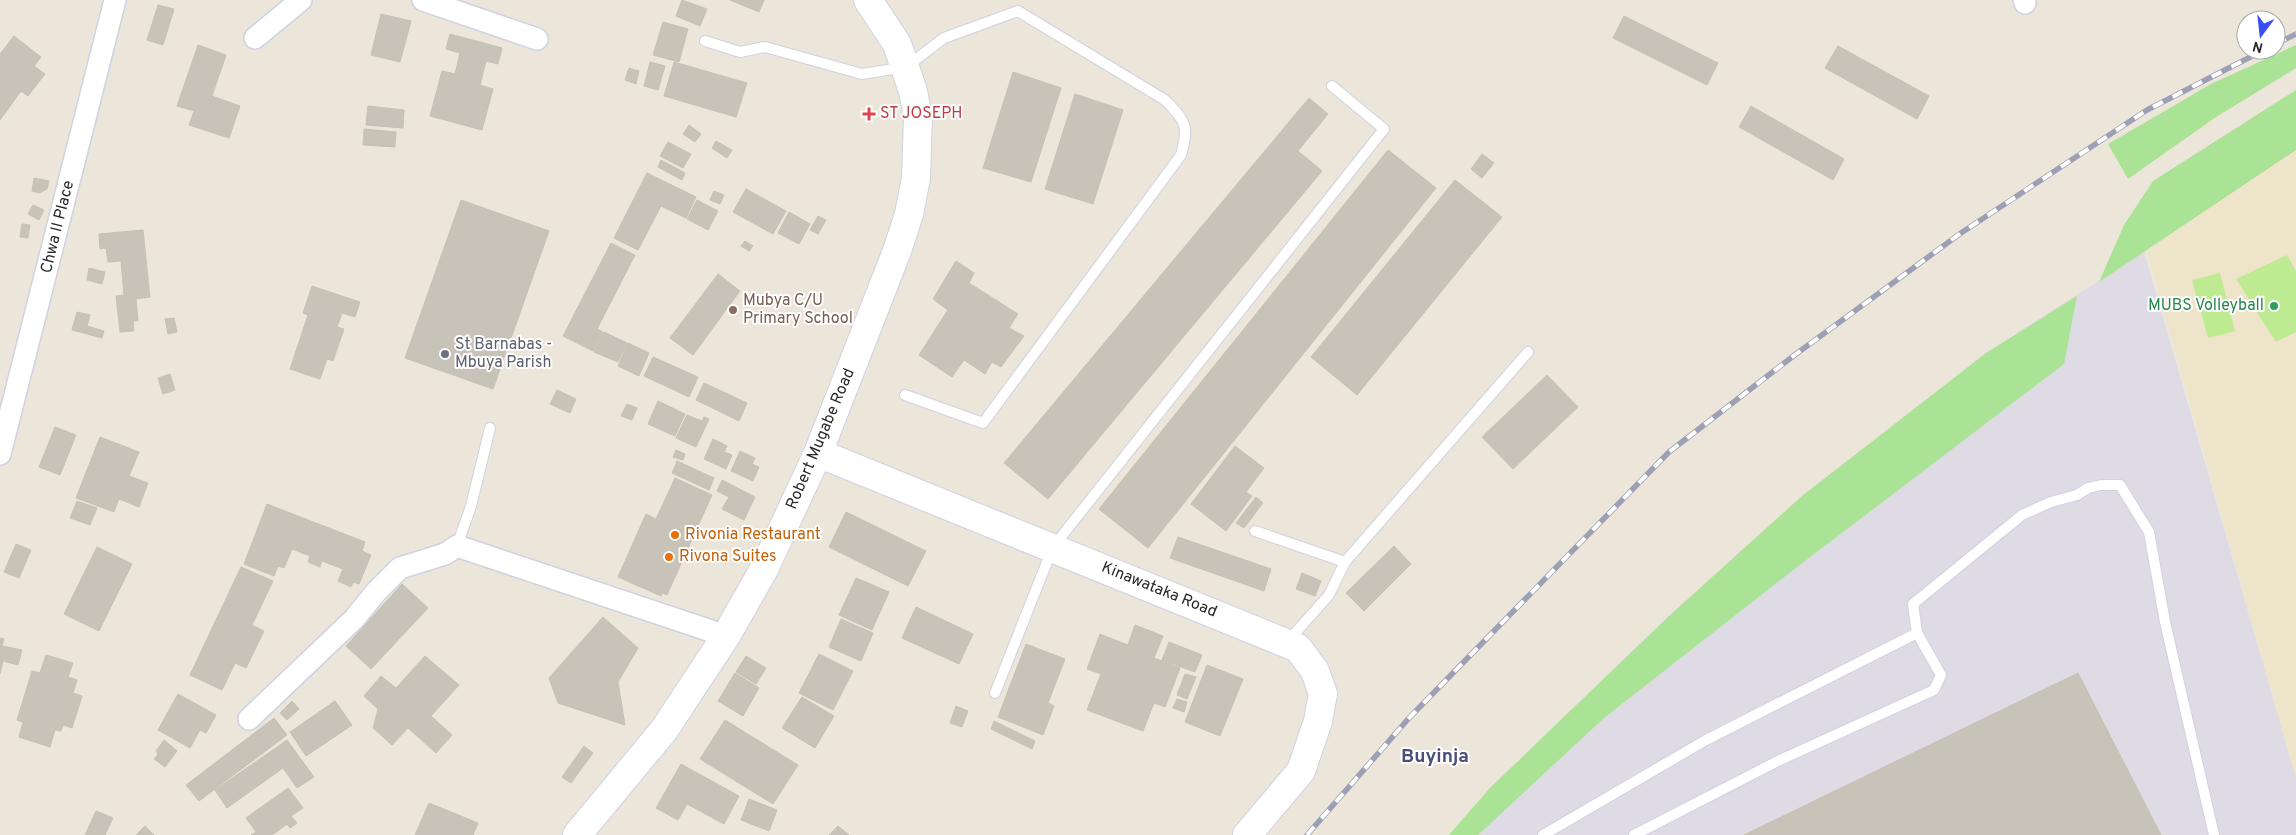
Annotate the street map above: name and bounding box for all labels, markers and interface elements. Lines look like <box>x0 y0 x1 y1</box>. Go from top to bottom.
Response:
north arrow <box>2236 10 2286 60</box>
text: N <box>2251 37 2265 56</box>
place label: ST JOSEPH <box>880 104 962 124</box>
marker: ST JOSEPH <box>862 107 876 121</box>
street label: Chwa II Place <box>37 178 79 276</box>
place label: Mubya C/U Primary School <box>743 291 853 329</box>
place label: MUBS Volleyball <box>2148 296 2264 316</box>
marker: MUBS Volleyball <box>2268 300 2280 312</box>
marker: Mubya C/U Primary School <box>727 304 739 316</box>
place label: St Barnabas - Mbuya Parish <box>455 335 552 373</box>
marker: St Barnabas - Mbuya Parish <box>439 348 451 360</box>
street label: Robert Mugabe Road <box>782 365 860 513</box>
place label: Rivonia Restaurant <box>685 525 821 545</box>
marker: Rivonia Restaurant <box>669 529 681 541</box>
place label: Rivona Suites <box>679 547 776 567</box>
marker: Rivona Suites <box>663 551 675 563</box>
street label: Kinawataka Road <box>1098 558 1220 622</box>
district label: Buyinja <box>1401 745 1469 769</box>

